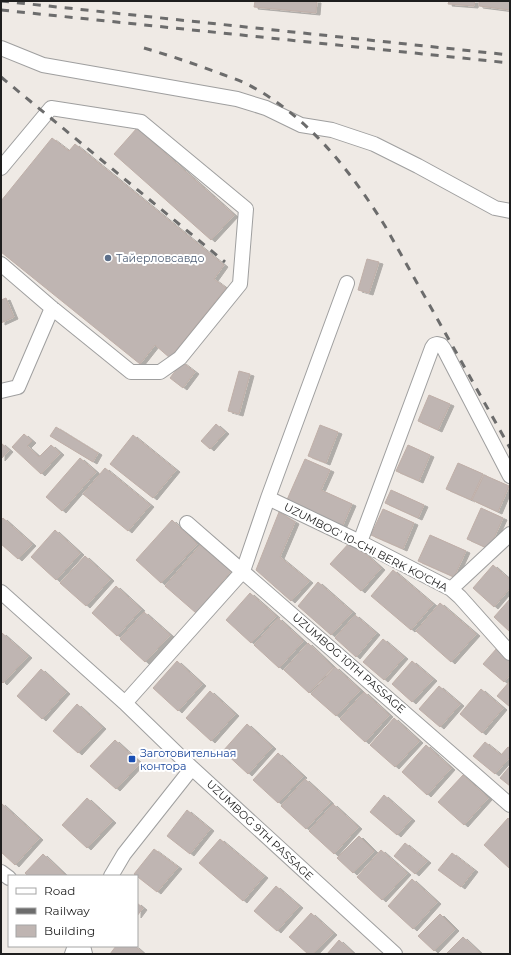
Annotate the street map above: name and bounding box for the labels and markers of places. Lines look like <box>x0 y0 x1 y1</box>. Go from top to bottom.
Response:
place label: Тайерловсавдо <box>116 251 205 265</box>
marker: Тайерловсавдо <box>103 253 113 263</box>
place label: Заготовительная контора <box>140 746 236 773</box>
marker: Заготовительная контора <box>127 754 137 764</box>

